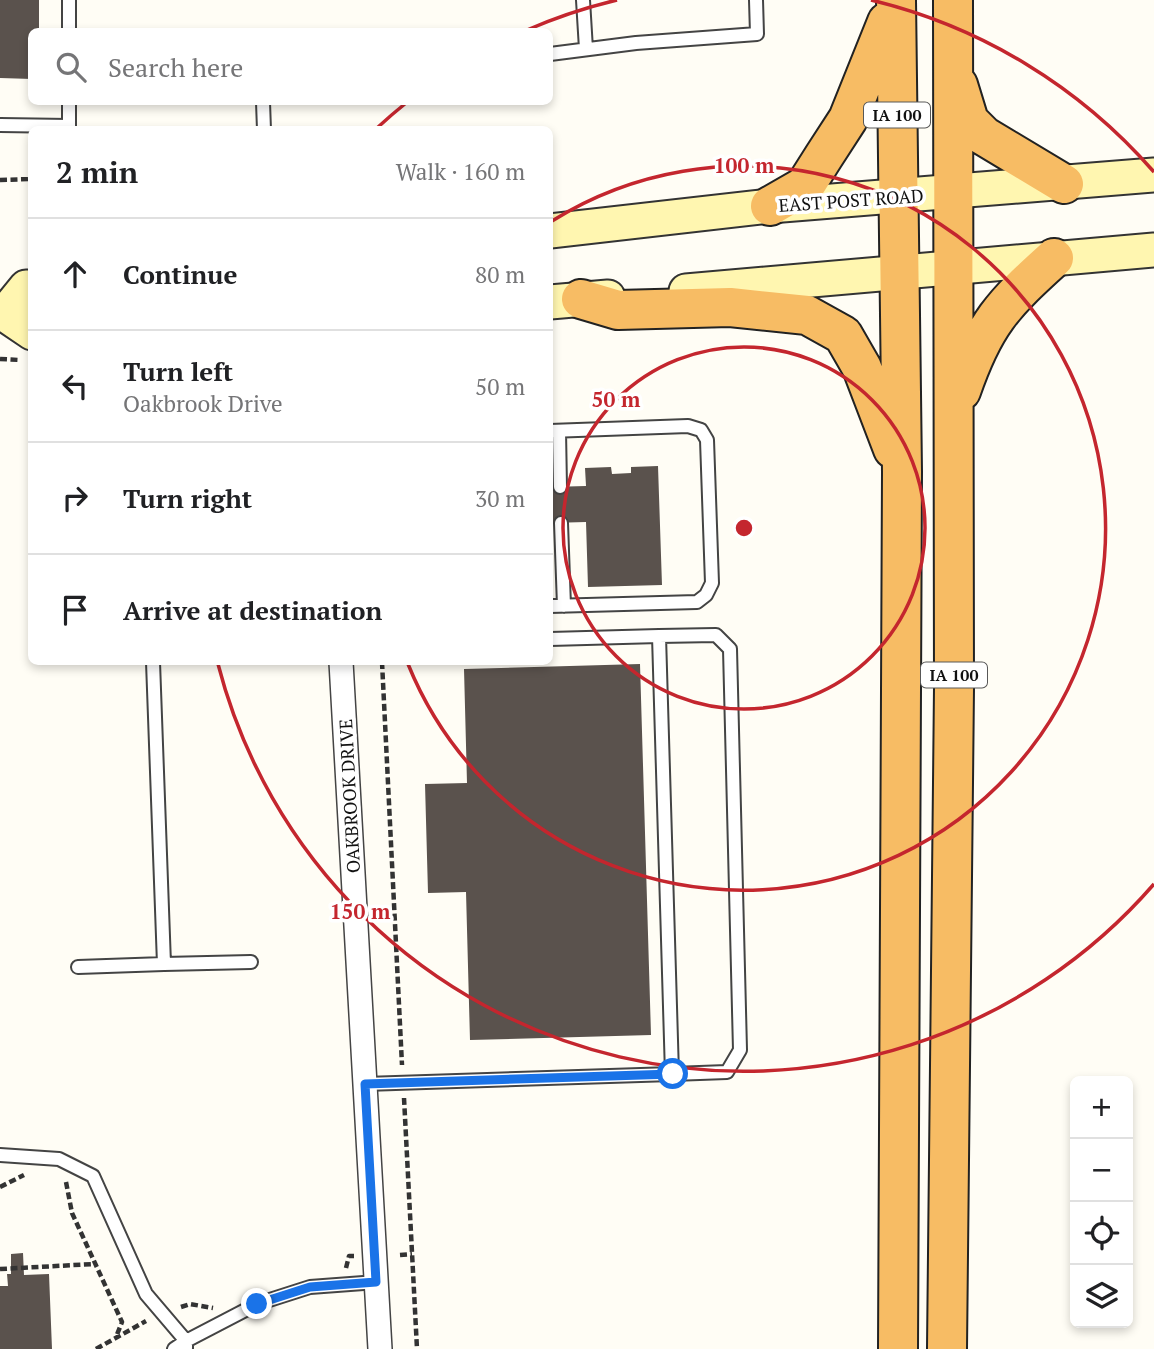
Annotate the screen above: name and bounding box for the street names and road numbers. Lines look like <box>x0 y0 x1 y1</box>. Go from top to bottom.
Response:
road number: IA 100 <box>864 102 930 127</box>
street label: EAST POST ROAD <box>778 183 924 217</box>
road number: IA 100 <box>921 662 987 688</box>
street label: OAKBROOK DRIVE <box>333 718 365 874</box>

